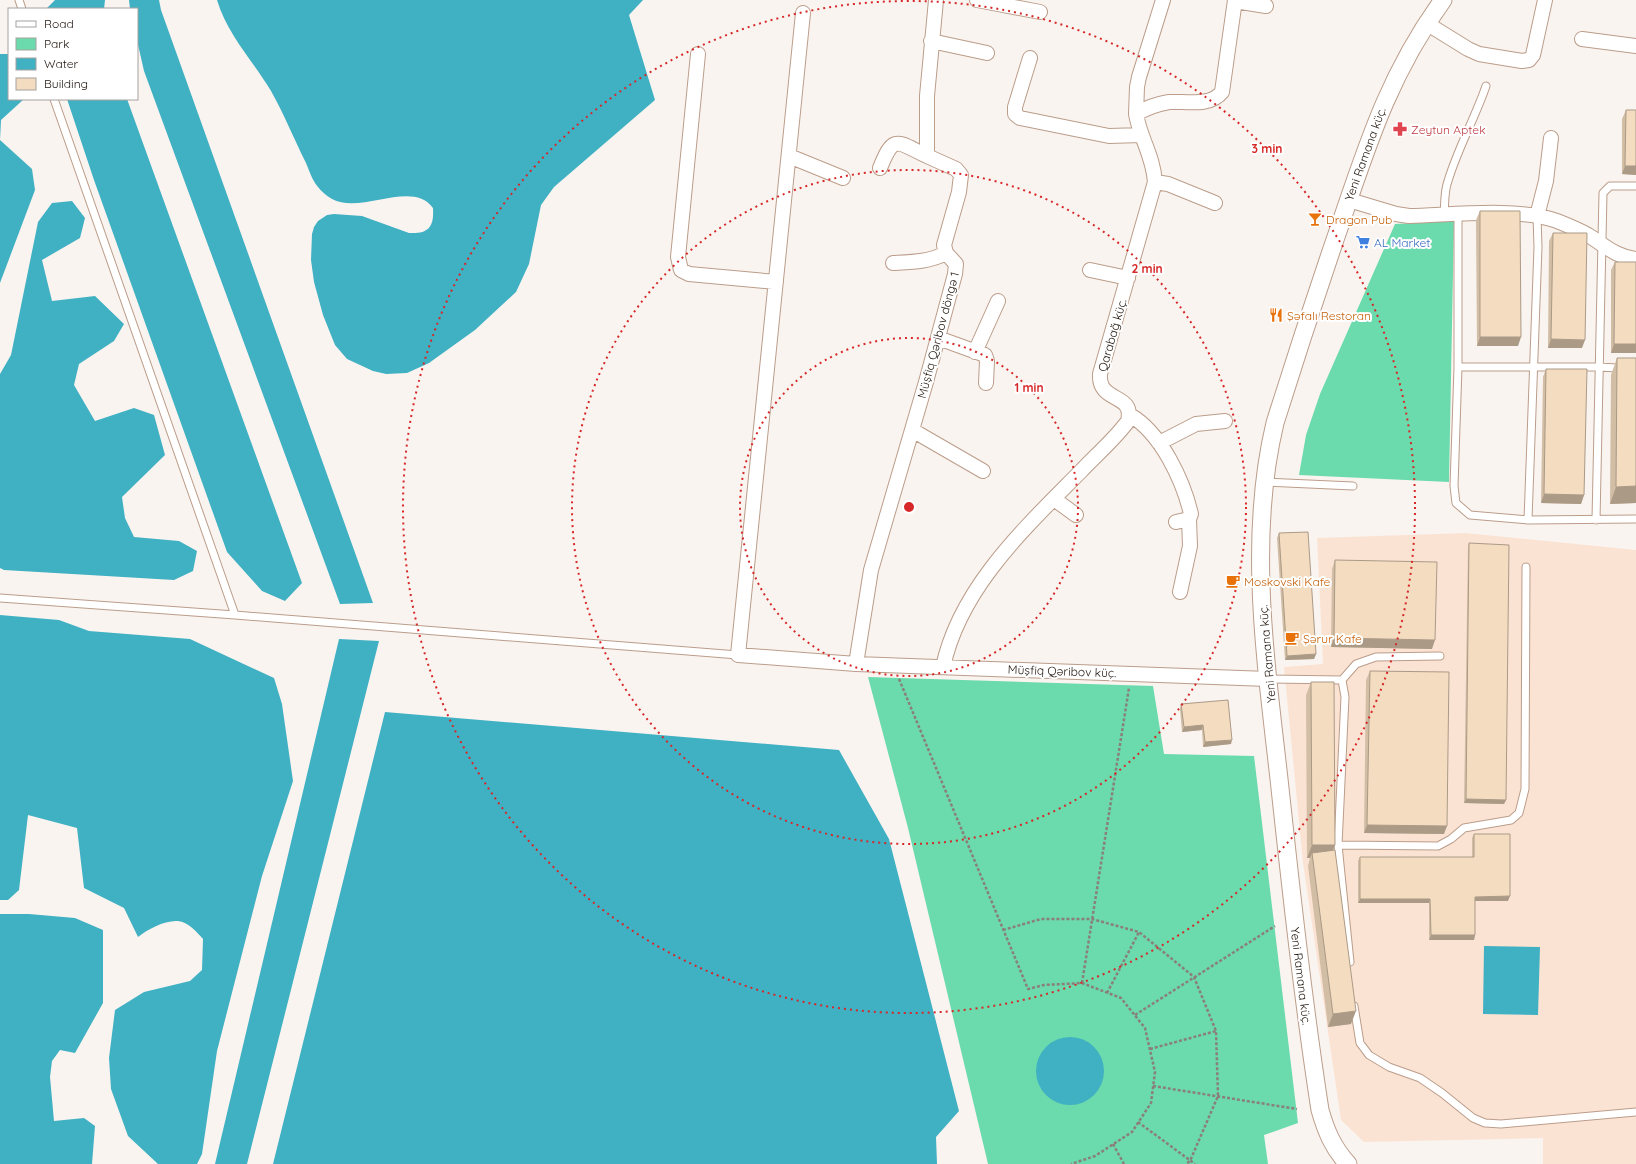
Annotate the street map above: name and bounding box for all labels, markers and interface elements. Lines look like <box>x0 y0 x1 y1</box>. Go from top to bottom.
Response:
legend <box>8 8 138 100</box>
text: Road <box>44 16 74 31</box>
text: Park <box>44 36 69 51</box>
text: Water <box>44 56 79 71</box>
text: Building <box>44 76 88 91</box>
street label: Yeni Ramana küç. <box>1341 105 1389 203</box>
pharmacy icon: Zeytun Aptek <box>1392 121 1408 137</box>
place label: Zeytun Aptek <box>1411 122 1486 137</box>
text: 3 min <box>1252 141 1282 156</box>
bar icon: Dragon Pub <box>1307 211 1323 227</box>
place label: Dragon Pub <box>1326 212 1392 227</box>
supermarket icon: AL Market <box>1355 234 1371 250</box>
place label: AL Market <box>1374 235 1430 250</box>
text: 2 min <box>1131 261 1163 276</box>
street label: Müşfiq Qəribov döngə 1 <box>914 270 962 400</box>
street label: Qarabağ küç. <box>1094 297 1130 373</box>
restaurant icon: Şəfalı Restoran <box>1268 307 1284 323</box>
place label: Şəfalı Restoran <box>1287 308 1371 323</box>
text: 1 min <box>1014 380 1044 395</box>
centre of rings <box>902 500 916 514</box>
cafe icon: Moskovski Kafe <box>1225 573 1241 589</box>
place label: Moskovski Kafe <box>1244 574 1331 589</box>
street label: Yeni Ramana küç. <box>1255 604 1279 704</box>
cafe icon: Şərur Kafe <box>1284 630 1300 646</box>
place label: Şərur Kafe <box>1303 631 1362 646</box>
street label: Müşfiq Qəribov küç. <box>1007 662 1117 680</box>
street label: Yeni Ramana küç. <box>1288 926 1314 1026</box>

